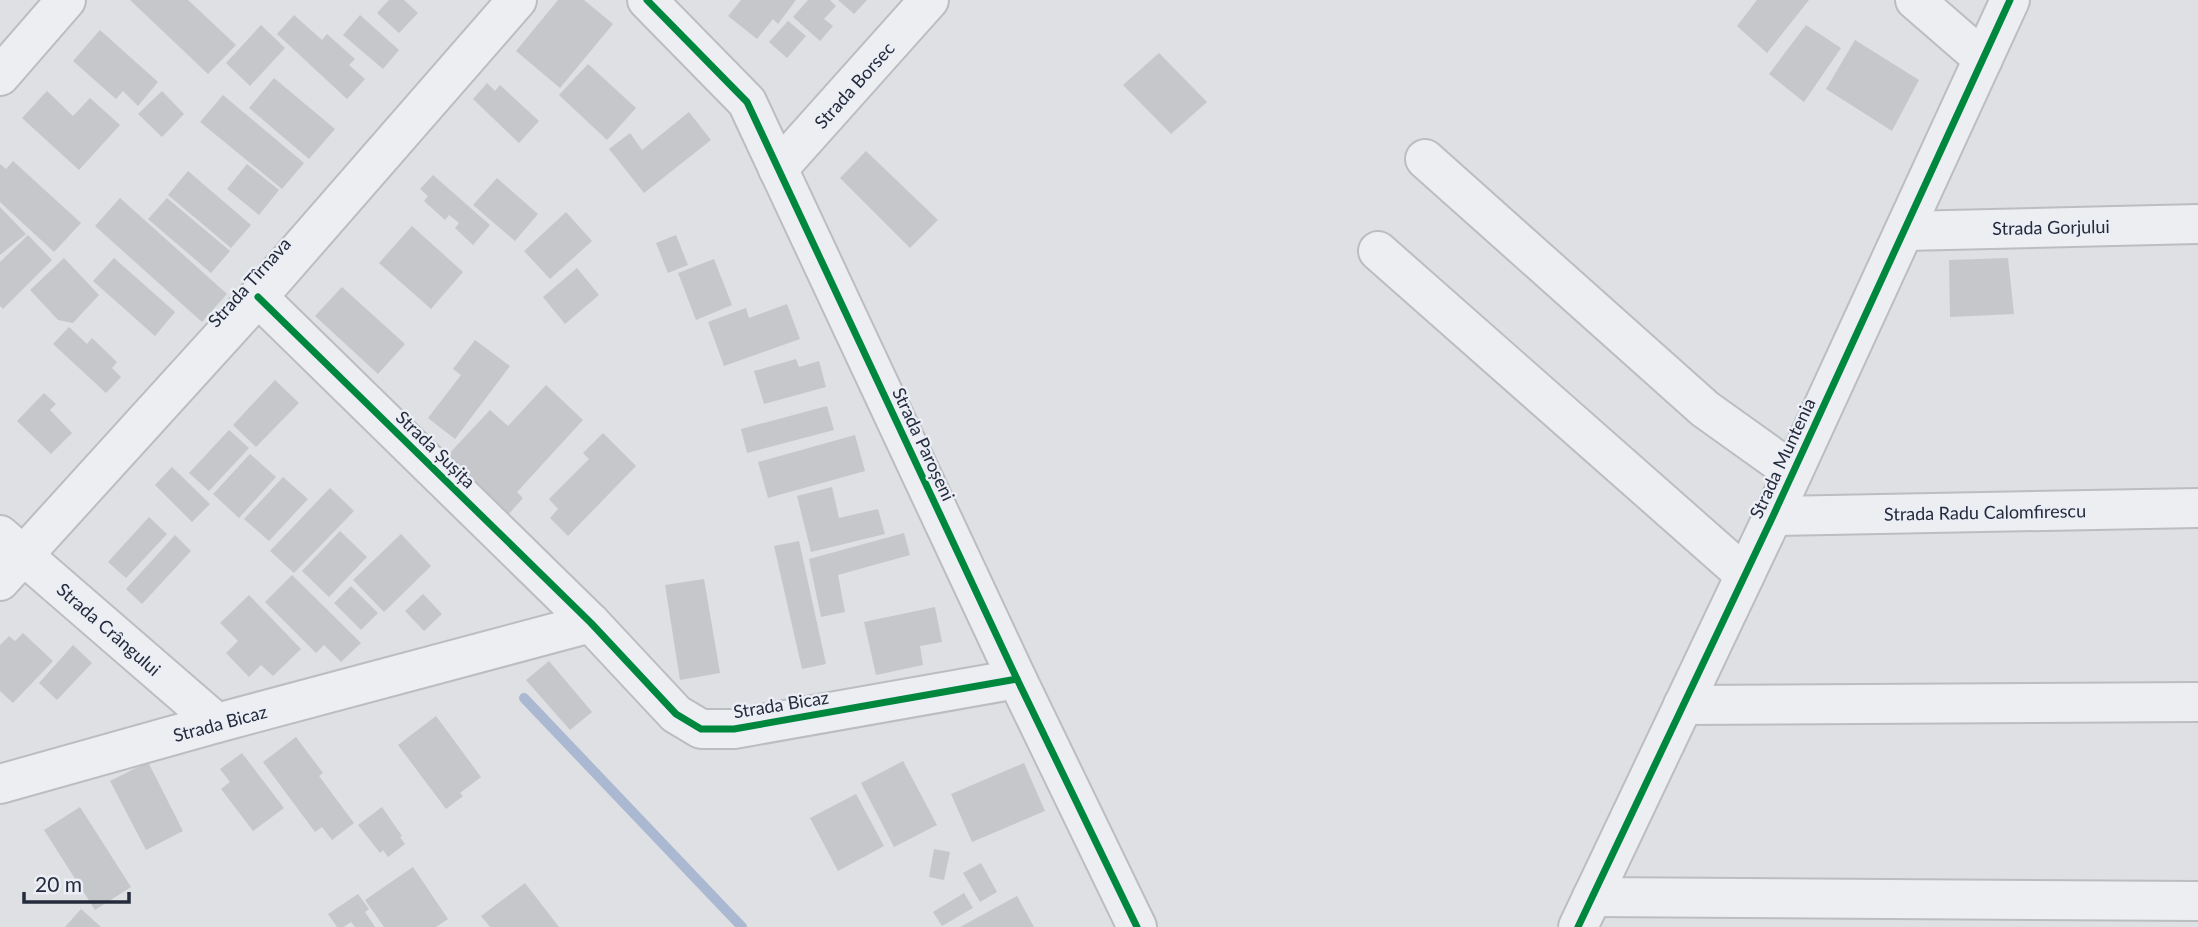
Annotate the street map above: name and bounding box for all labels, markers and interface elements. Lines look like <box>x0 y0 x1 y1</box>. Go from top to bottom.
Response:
street label: Strada Borsec <box>809 37 899 133</box>
street label: Strada Gorjului <box>1992 215 2110 239</box>
street label: Strada Tîrnava <box>203 233 295 331</box>
street label: Strada Paroșeni <box>888 384 960 504</box>
street label: Strada Muntenia <box>1744 394 1820 522</box>
street label: Strada Șușița <box>392 406 480 492</box>
street label: Strada Radu Calomfirescu <box>1884 499 2086 525</box>
street label: Strada Crângului <box>53 578 165 680</box>
street label: Strada Bicaz <box>732 686 830 722</box>
street label: Strada Bicaz <box>171 700 269 746</box>
scale bar <box>24 860 130 904</box>
text: 20 m <box>35 871 82 896</box>

